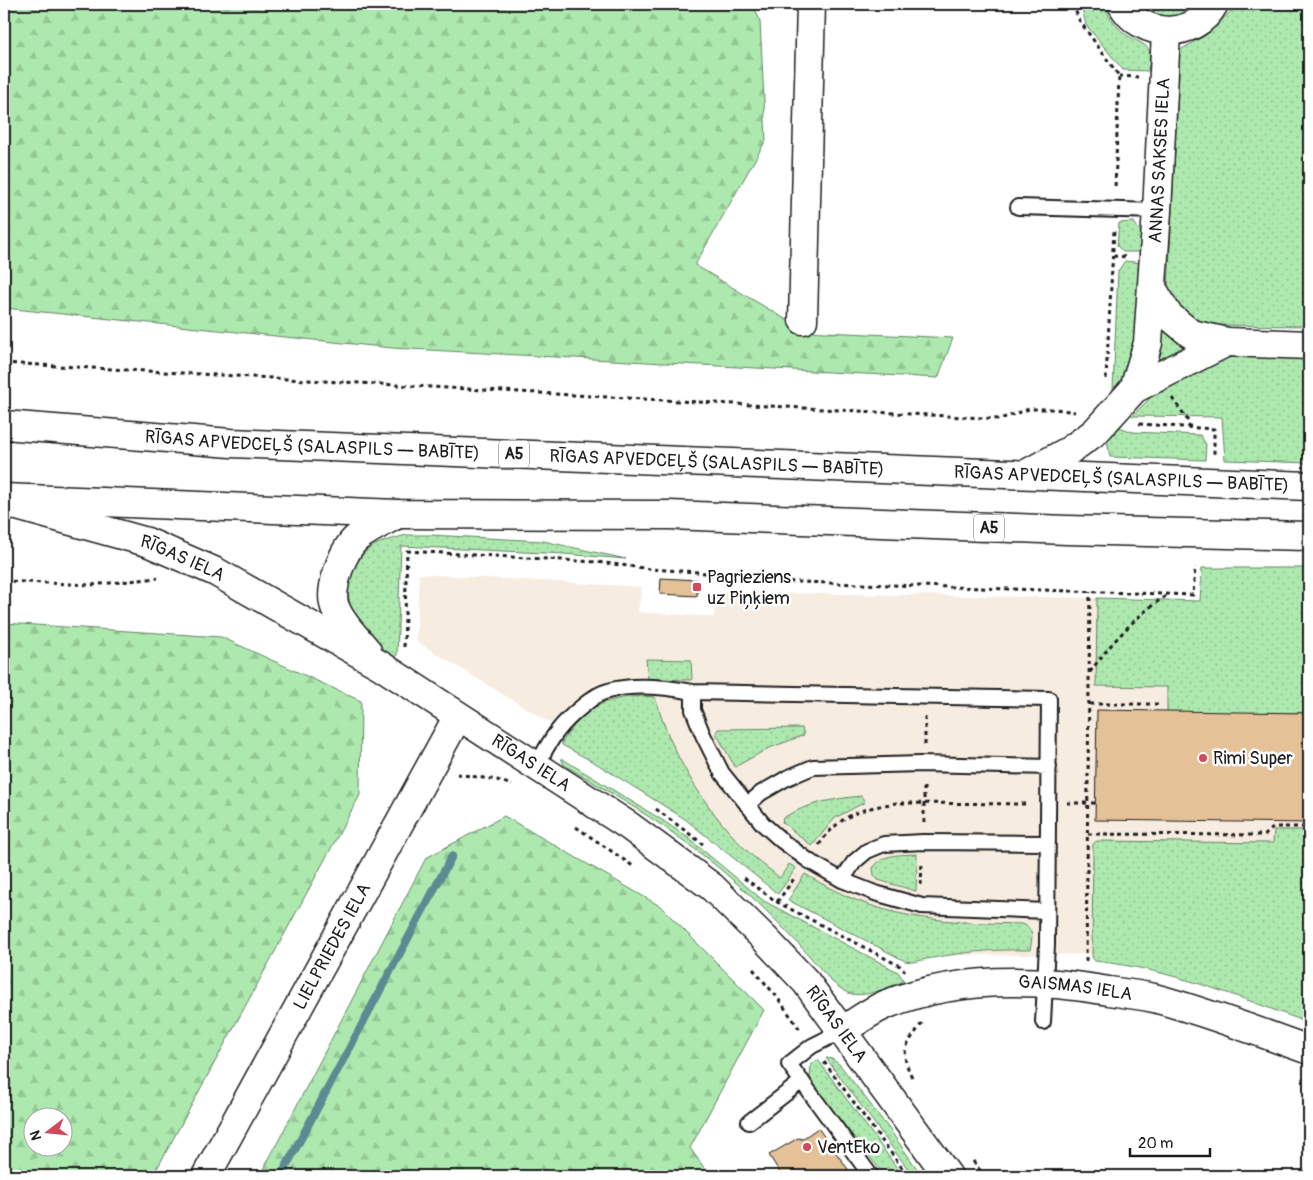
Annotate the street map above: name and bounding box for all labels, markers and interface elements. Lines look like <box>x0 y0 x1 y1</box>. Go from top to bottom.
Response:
street label: ANNAS SAKSES IELA <box>1143 77 1175 244</box>
street label: RĪGAS APVEDCEĻŠ (SALASPILS — BABĪTE) <box>144 425 480 464</box>
road number: A5 <box>499 440 529 468</box>
street label: RĪGAS APVEDCEĻŠ (SALASPILS — BABĪTE) <box>549 444 885 481</box>
street label: RĪGAS APVEDCEĻŠ (SALASPILS — BABĪTE) <box>954 460 1290 497</box>
road number: A5 <box>974 514 1004 542</box>
street label: RĪGAS IELA <box>138 529 229 586</box>
place label: Pagrieziens uz Piņķiem <box>707 566 791 610</box>
marker: Pagrieziens uz Piņķiem <box>691 581 703 593</box>
street label: RĪGAS IELA <box>487 729 575 797</box>
place label: Rimi Super <box>1213 747 1293 770</box>
marker: Rimi Super <box>1197 752 1209 764</box>
street label: LIELPRIEDES IELA <box>288 879 376 1014</box>
street label: GAISMAS IELA <box>1018 970 1134 1006</box>
street label: RĪGAS IELA <box>801 981 873 1067</box>
north arrow <box>22 1108 72 1158</box>
scale bar <box>1130 1125 1210 1157</box>
text: N <box>27 1129 45 1142</box>
text: 20 m <box>1138 1134 1173 1153</box>
place label: VentEko <box>817 1136 880 1159</box>
marker: VentEko <box>801 1141 813 1153</box>

